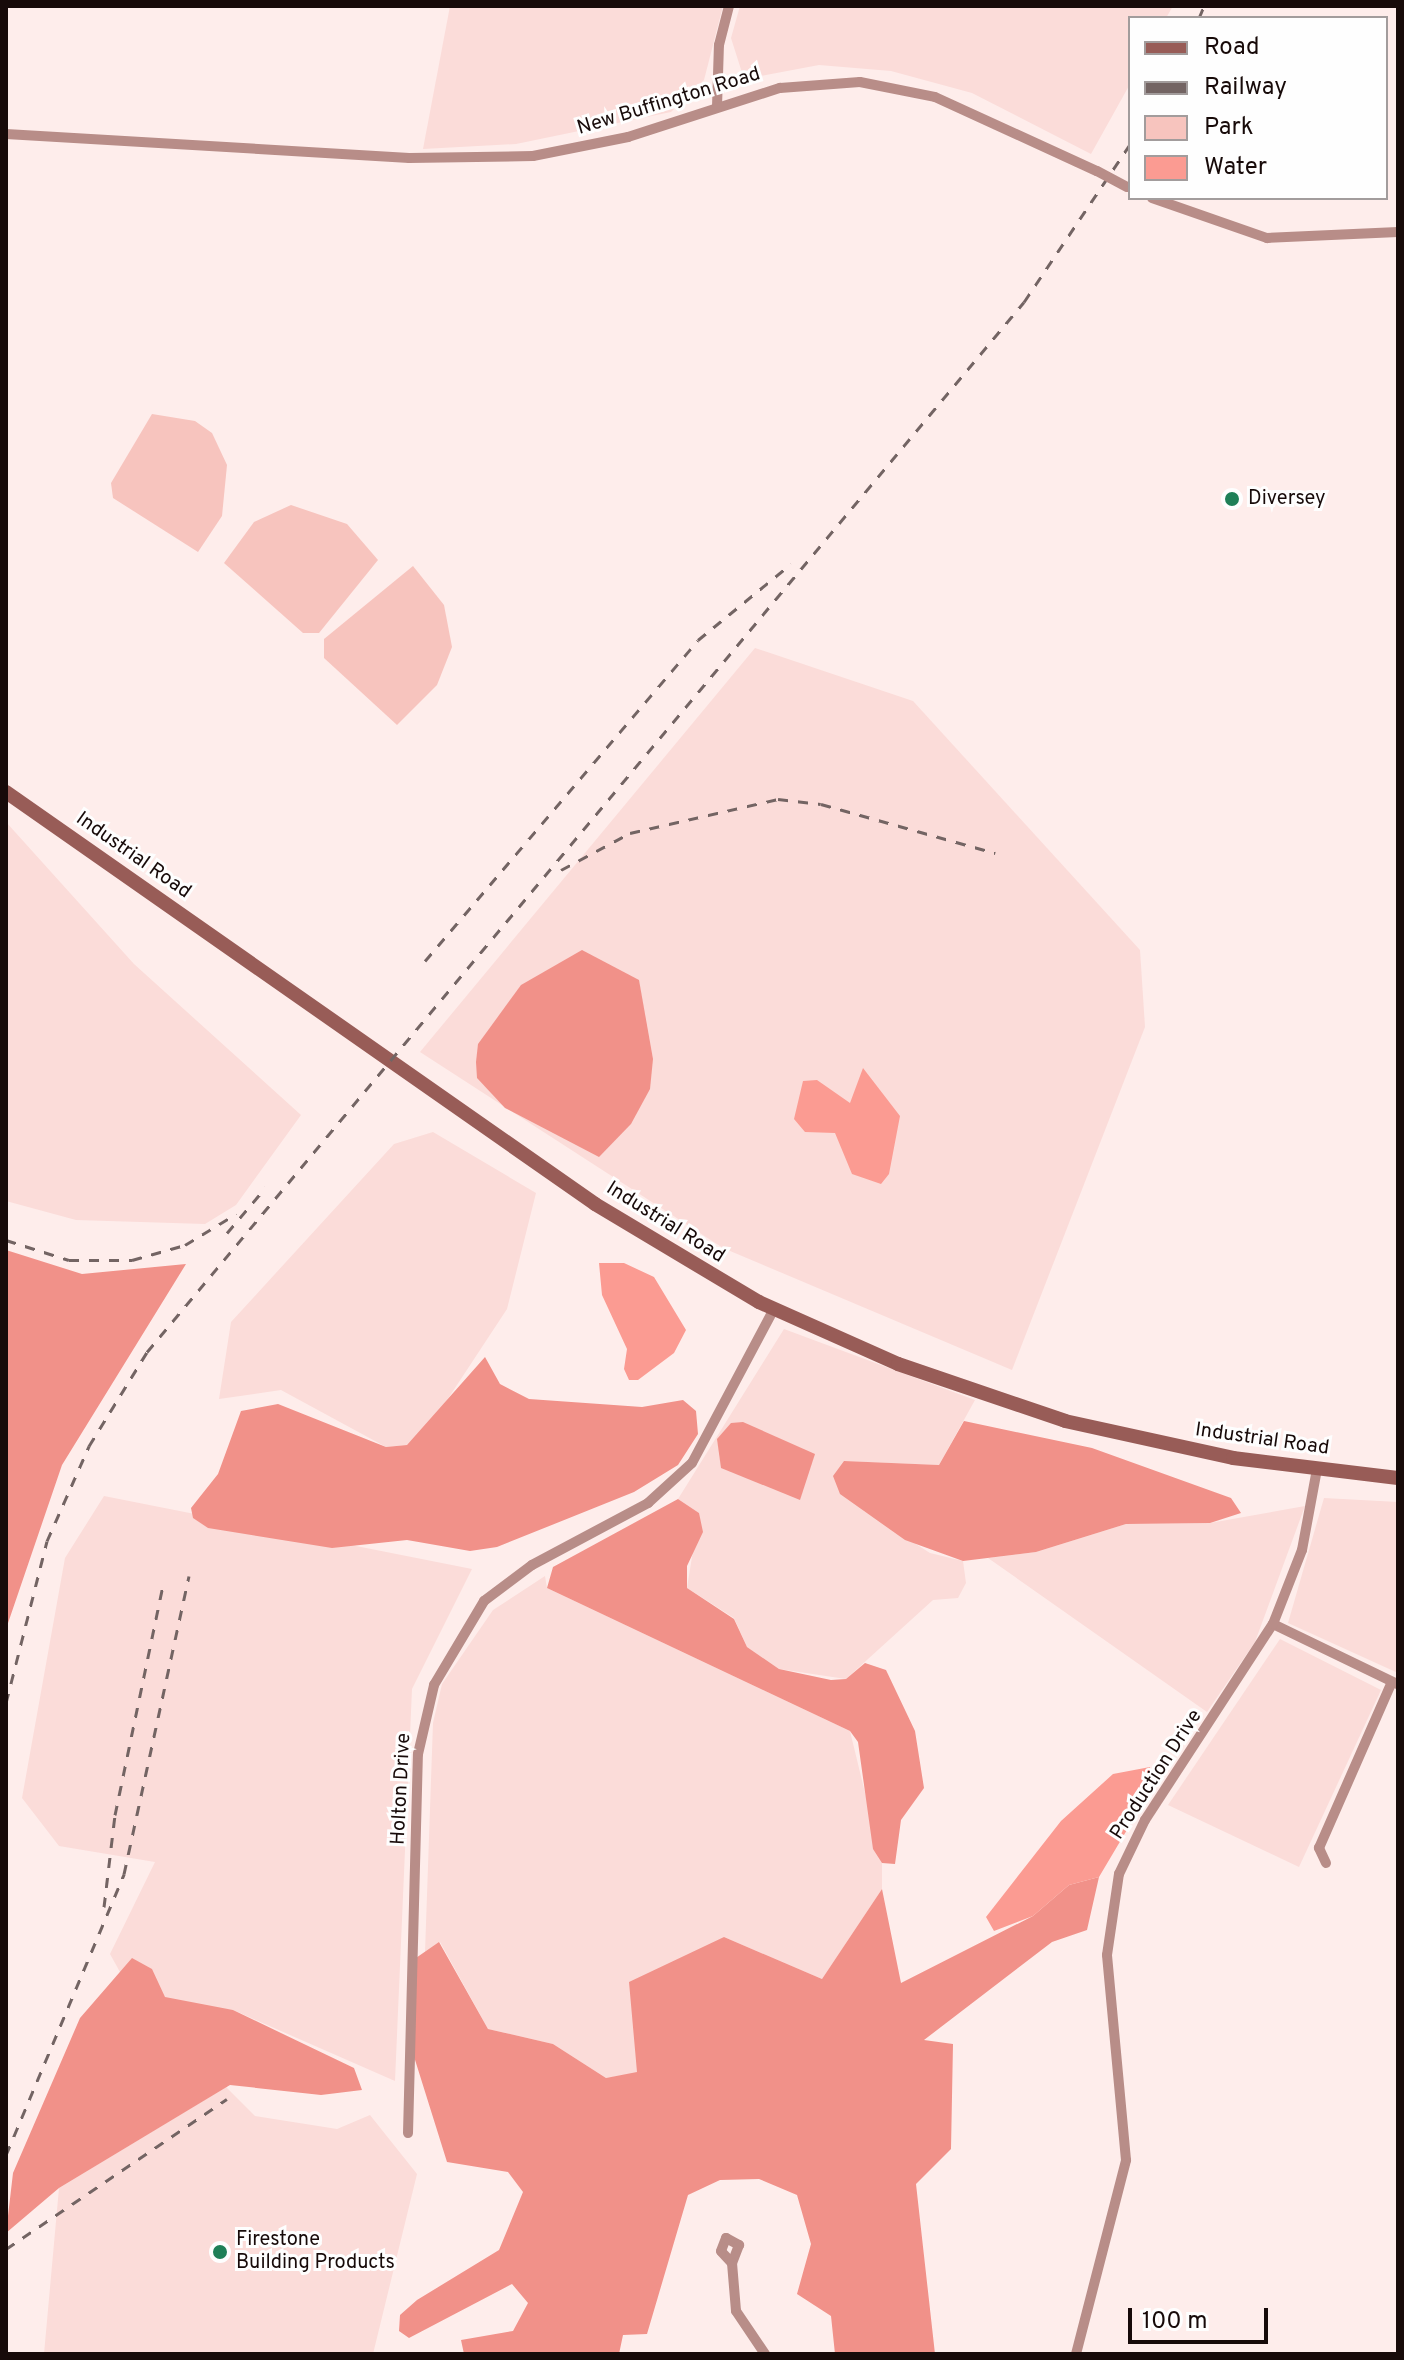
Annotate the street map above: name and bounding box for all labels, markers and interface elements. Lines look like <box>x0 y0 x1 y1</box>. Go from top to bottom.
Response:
legend <box>1128 16 1388 200</box>
text: Road <box>1204 33 1260 63</box>
street label: New Buffington Road <box>575 63 763 141</box>
text: Railway <box>1204 73 1287 103</box>
text: Park <box>1204 113 1254 143</box>
text: Water <box>1204 153 1267 183</box>
place label: Diversey <box>1248 487 1326 511</box>
marker: Diversey <box>1223 490 1241 508</box>
street label: Industrial Road <box>71 807 195 905</box>
street label: Industrial Road <box>601 1177 729 1269</box>
street label: Industrial Road <box>1193 1419 1331 1461</box>
street label: Production Drive <box>1106 1705 1208 1845</box>
street label: Holton Drive <box>387 1732 417 1846</box>
place label: Firestone Building Products <box>236 2228 395 2275</box>
marker: Firestone Building Products <box>211 2243 229 2261</box>
scale bar <box>1132 2292 1272 2342</box>
text: 100 m <box>1142 2307 1208 2337</box>

